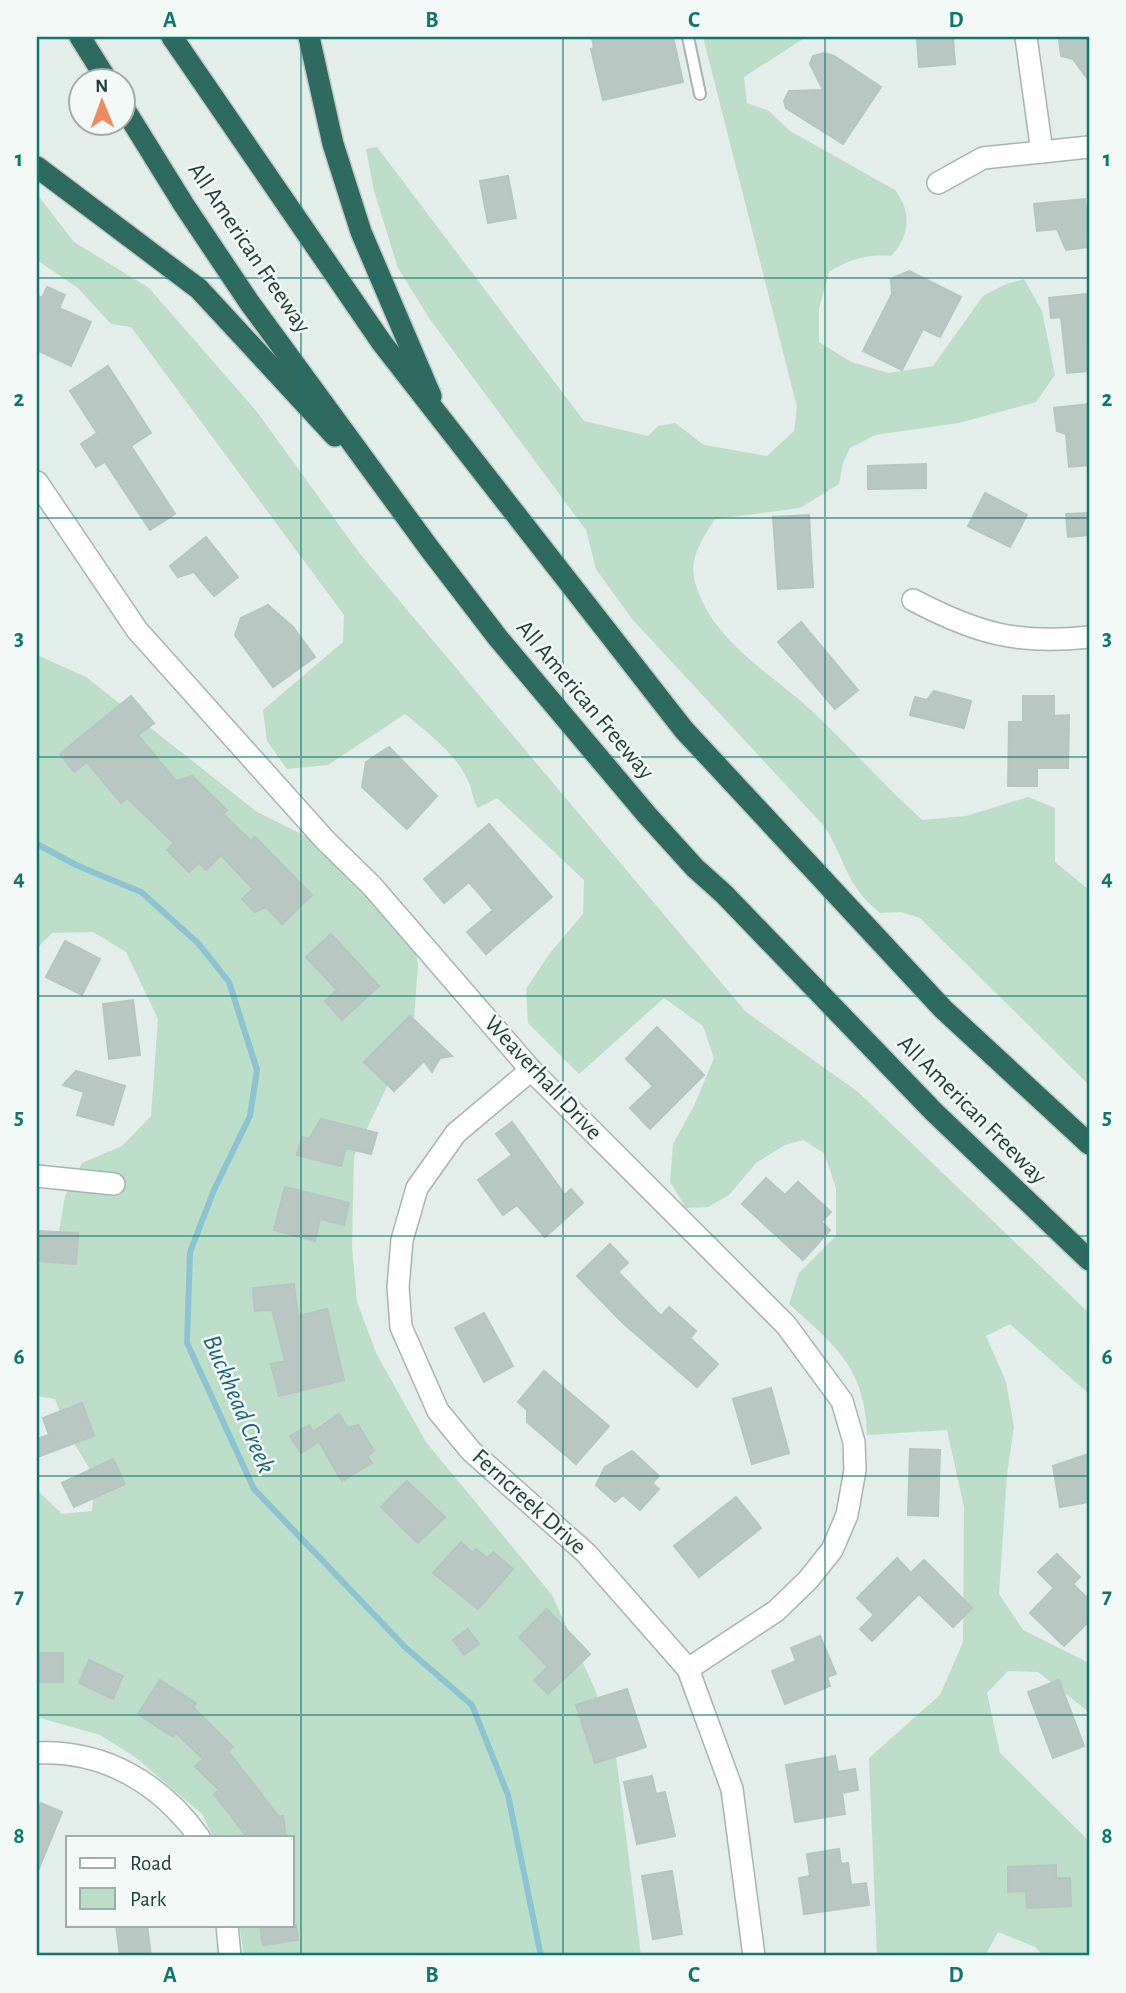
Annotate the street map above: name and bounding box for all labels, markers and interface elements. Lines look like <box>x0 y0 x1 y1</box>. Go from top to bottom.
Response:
text: A <box>163 9 177 32</box>
text: B <box>425 9 439 32</box>
text: C <box>688 9 700 32</box>
text: D <box>948 9 964 32</box>
north arrow <box>66 66 136 136</box>
text: N <box>95 77 109 96</box>
text: 1 <box>15 148 23 171</box>
text: 1 <box>1103 148 1111 171</box>
street label: All American Freeway <box>183 159 315 337</box>
text: 2 <box>14 388 25 411</box>
text: 2 <box>1102 388 1113 411</box>
street label: All American Freeway <box>512 616 658 784</box>
text: 3 <box>14 627 24 650</box>
text: 3 <box>1102 627 1112 650</box>
text: 4 <box>13 867 25 890</box>
text: 4 <box>1101 867 1113 890</box>
street label: Weaverhall Drive <box>480 1011 606 1145</box>
street label: All American Freeway <box>893 1031 1051 1189</box>
text: 5 <box>14 1106 24 1129</box>
text: 5 <box>1102 1106 1112 1129</box>
water label: Buckhead Creek <box>198 1331 280 1477</box>
text: 6 <box>13 1346 25 1369</box>
text: 6 <box>1101 1346 1113 1369</box>
street label: Ferncreek Drive <box>467 1445 591 1559</box>
text: 7 <box>14 1585 24 1608</box>
text: 7 <box>1102 1585 1112 1608</box>
text: 8 <box>13 1825 25 1848</box>
text: 8 <box>1101 1825 1113 1848</box>
legend <box>66 1836 294 1926</box>
text: Road <box>130 1853 172 1874</box>
text: Park <box>130 1889 167 1910</box>
text: A <box>163 1964 177 1987</box>
text: B <box>425 1964 439 1987</box>
text: C <box>688 1964 700 1987</box>
text: D <box>948 1964 964 1987</box>

